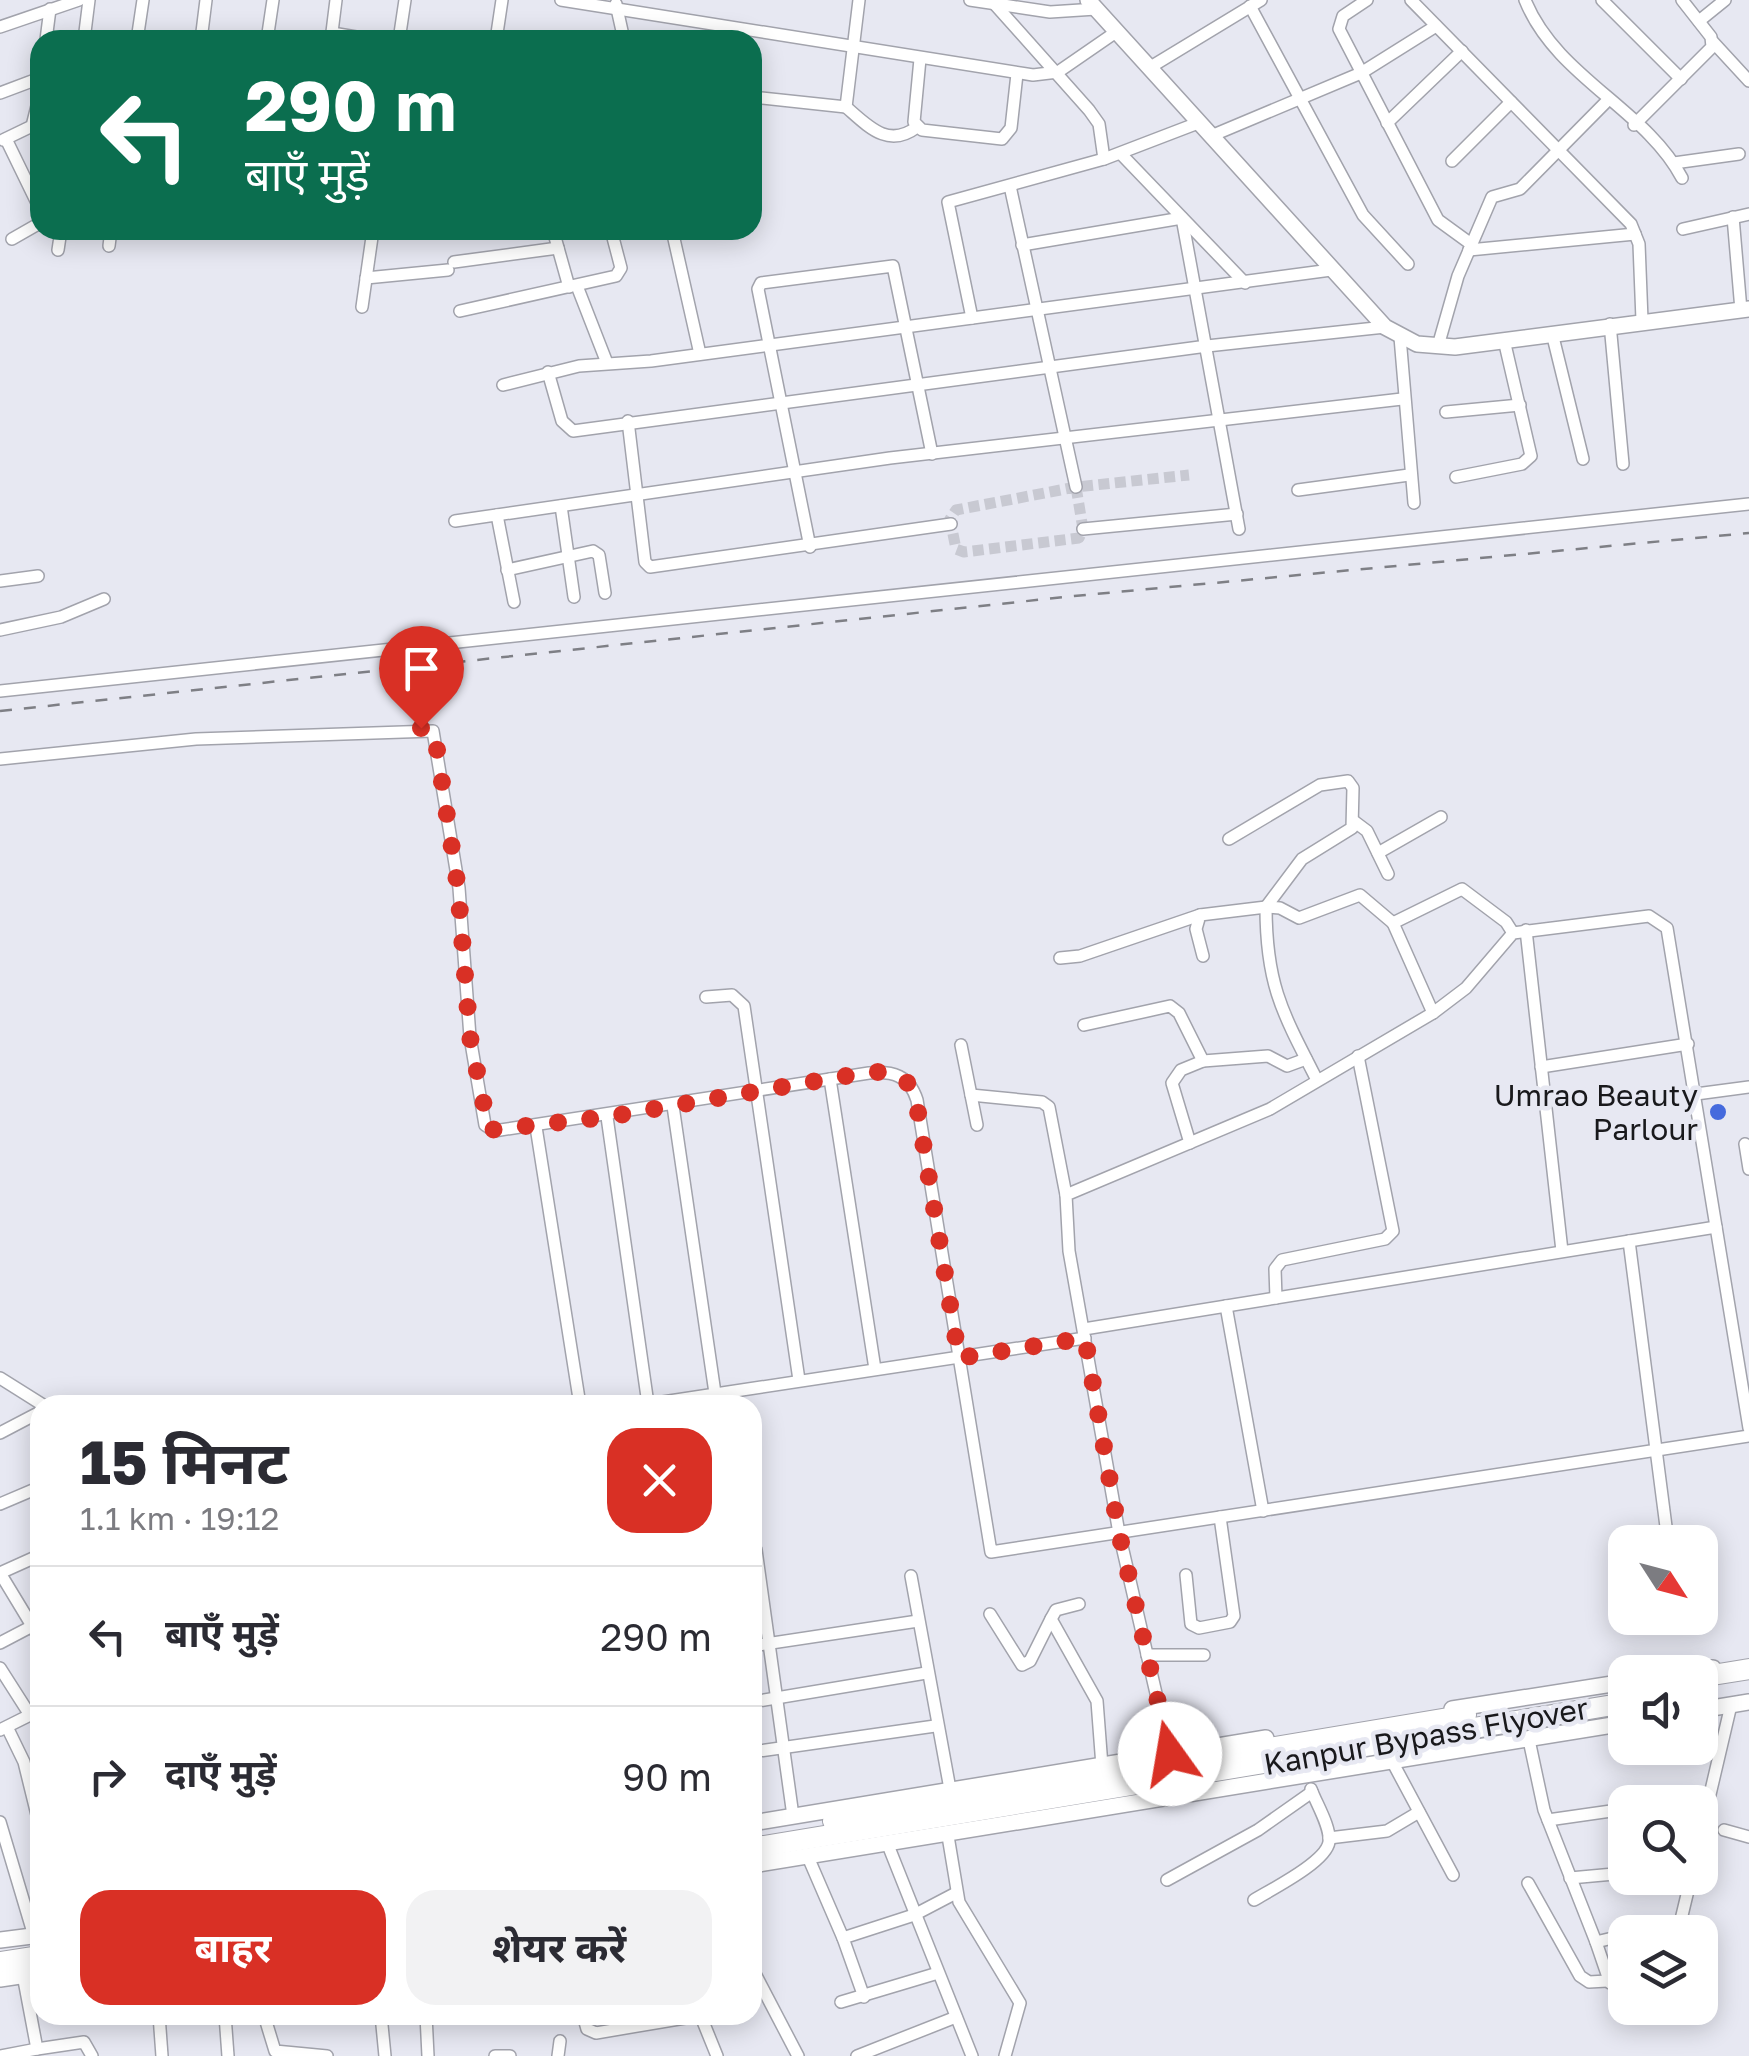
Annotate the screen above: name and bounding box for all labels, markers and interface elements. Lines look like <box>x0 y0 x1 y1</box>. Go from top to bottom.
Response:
text: 290 m <box>245 62 456 146</box>
icon: left <box>80 70 210 200</box>
text: बाएँ मुड़ें <box>245 147 369 201</box>
pin <box>379 626 464 729</box>
icon: arrive <box>394 641 449 696</box>
place label: Umrao Beauty Parlour <box>1494 1077 1698 1147</box>
marker: Umrao Beauty Parlour <box>1707 1101 1729 1123</box>
text: 15 मिनट <box>80 1425 288 1497</box>
button: close <box>607 1428 712 1533</box>
text: 1.1 km · 19:12 <box>80 1499 279 1537</box>
north arrow <box>1608 1525 1718 1635</box>
map controls <box>1608 1525 1718 2025</box>
icon: left <box>80 1609 135 1664</box>
text: बाएँ मुड़ें <box>165 1610 279 1655</box>
text: 290 m <box>600 1614 712 1659</box>
button: sound <box>1608 1655 1718 1765</box>
street label: Kanpur Bypass Flyover <box>1261 1690 1591 1782</box>
position arrow <box>1118 1702 1222 1806</box>
icon: right <box>80 1749 135 1804</box>
text: दाएँ मुड़ें <box>165 1750 277 1795</box>
text: 90 m <box>622 1754 712 1799</box>
button: search <box>1608 1785 1718 1895</box>
button: बाहर <box>80 1890 386 2005</box>
button: शेयर करें <box>406 1890 712 2005</box>
button: layers <box>1608 1915 1718 2025</box>

